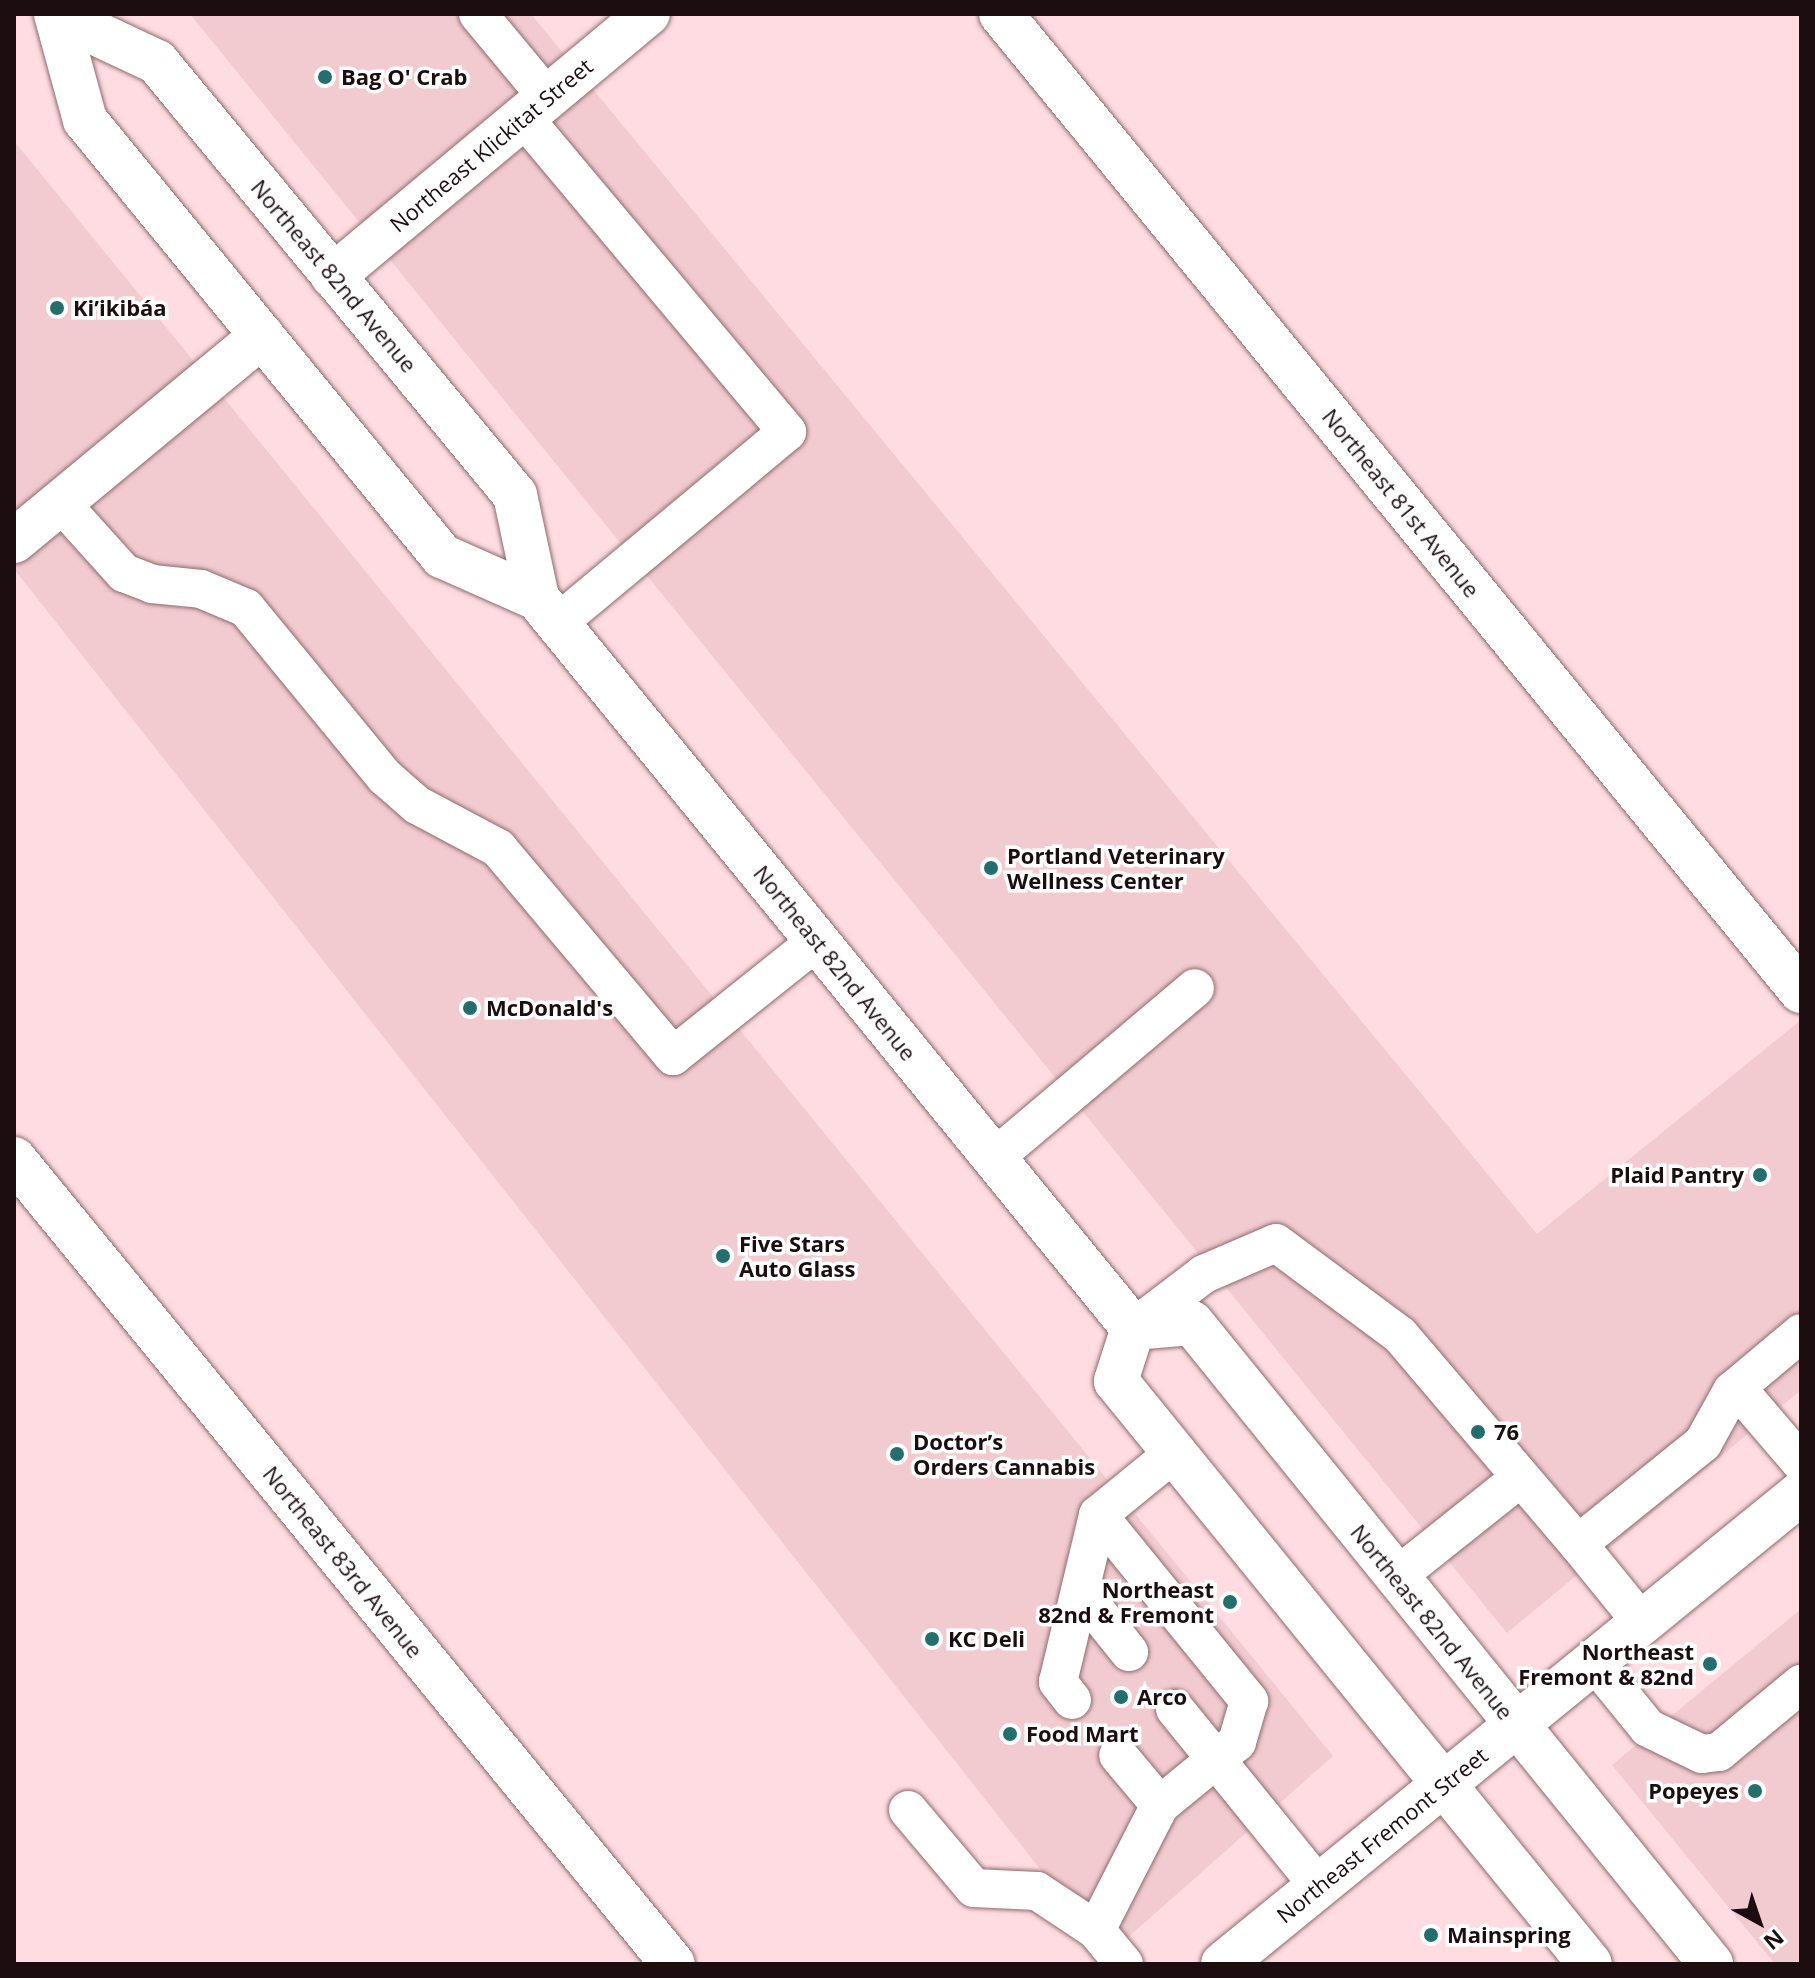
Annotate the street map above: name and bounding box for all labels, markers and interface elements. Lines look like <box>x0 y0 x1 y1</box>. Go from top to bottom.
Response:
street label: Northeast Klickitat Street <box>384 53 598 237</box>
place label: Bag O' Crab <box>341 64 468 90</box>
marker: Bag O' Crab <box>316 68 334 86</box>
street label: Northeast 82nd Avenue <box>246 174 422 378</box>
place label: Ki’ikibáa <box>73 295 167 321</box>
marker: Ki’ikibáa <box>48 299 66 317</box>
street label: Northeast 81st Avenue <box>1317 404 1485 602</box>
place label: Portland Veterinary Wellness Center <box>1007 842 1225 894</box>
marker: Portland Veterinary Wellness Center <box>982 859 1000 877</box>
street label: Northeast 82nd Avenue <box>748 860 922 1066</box>
place label: McDonald's <box>486 995 613 1021</box>
marker: McDonald's <box>461 999 479 1017</box>
place label: Plaid Pantry <box>1610 1162 1744 1188</box>
marker: Plaid Pantry <box>1751 1166 1769 1184</box>
place label: Five Stars Auto Glass <box>739 1230 855 1282</box>
marker: Five Stars Auto Glass <box>714 1247 732 1265</box>
place label: 76 <box>1494 1419 1519 1445</box>
marker: 76 <box>1469 1423 1487 1441</box>
place label: Doctor’s Orders Cannabis <box>913 1428 1095 1480</box>
marker: Doctor’s Orders Cannabis <box>888 1445 906 1463</box>
street label: Northeast 83rd Avenue <box>258 1461 428 1663</box>
street label: Northeast 82nd Avenue <box>1345 1519 1519 1725</box>
place label: Northeast 82nd & Fremont <box>1038 1576 1214 1628</box>
marker: Northeast 82nd & Fremont <box>1221 1593 1239 1611</box>
place label: KC Deli <box>948 1626 1025 1652</box>
marker: KC Deli <box>923 1630 941 1648</box>
place label: Northeast Fremont & 82nd <box>1518 1638 1694 1690</box>
marker: Northeast Fremont & 82nd <box>1701 1655 1719 1673</box>
place label: Arco <box>1137 1684 1187 1710</box>
marker: Arco <box>1112 1688 1130 1706</box>
place label: Food Mart <box>1026 1721 1139 1747</box>
marker: Food Mart <box>1001 1725 1019 1743</box>
street label: Northeast Fremont Street <box>1271 1742 1493 1928</box>
place label: Popeyes <box>1648 1778 1739 1804</box>
marker: Popeyes <box>1746 1782 1764 1800</box>
north arrow <box>1719 1882 1799 1962</box>
place label: Mainspring <box>1447 1922 1571 1948</box>
text: N <box>1758 1923 1791 1958</box>
marker: Mainspring <box>1422 1926 1440 1944</box>

